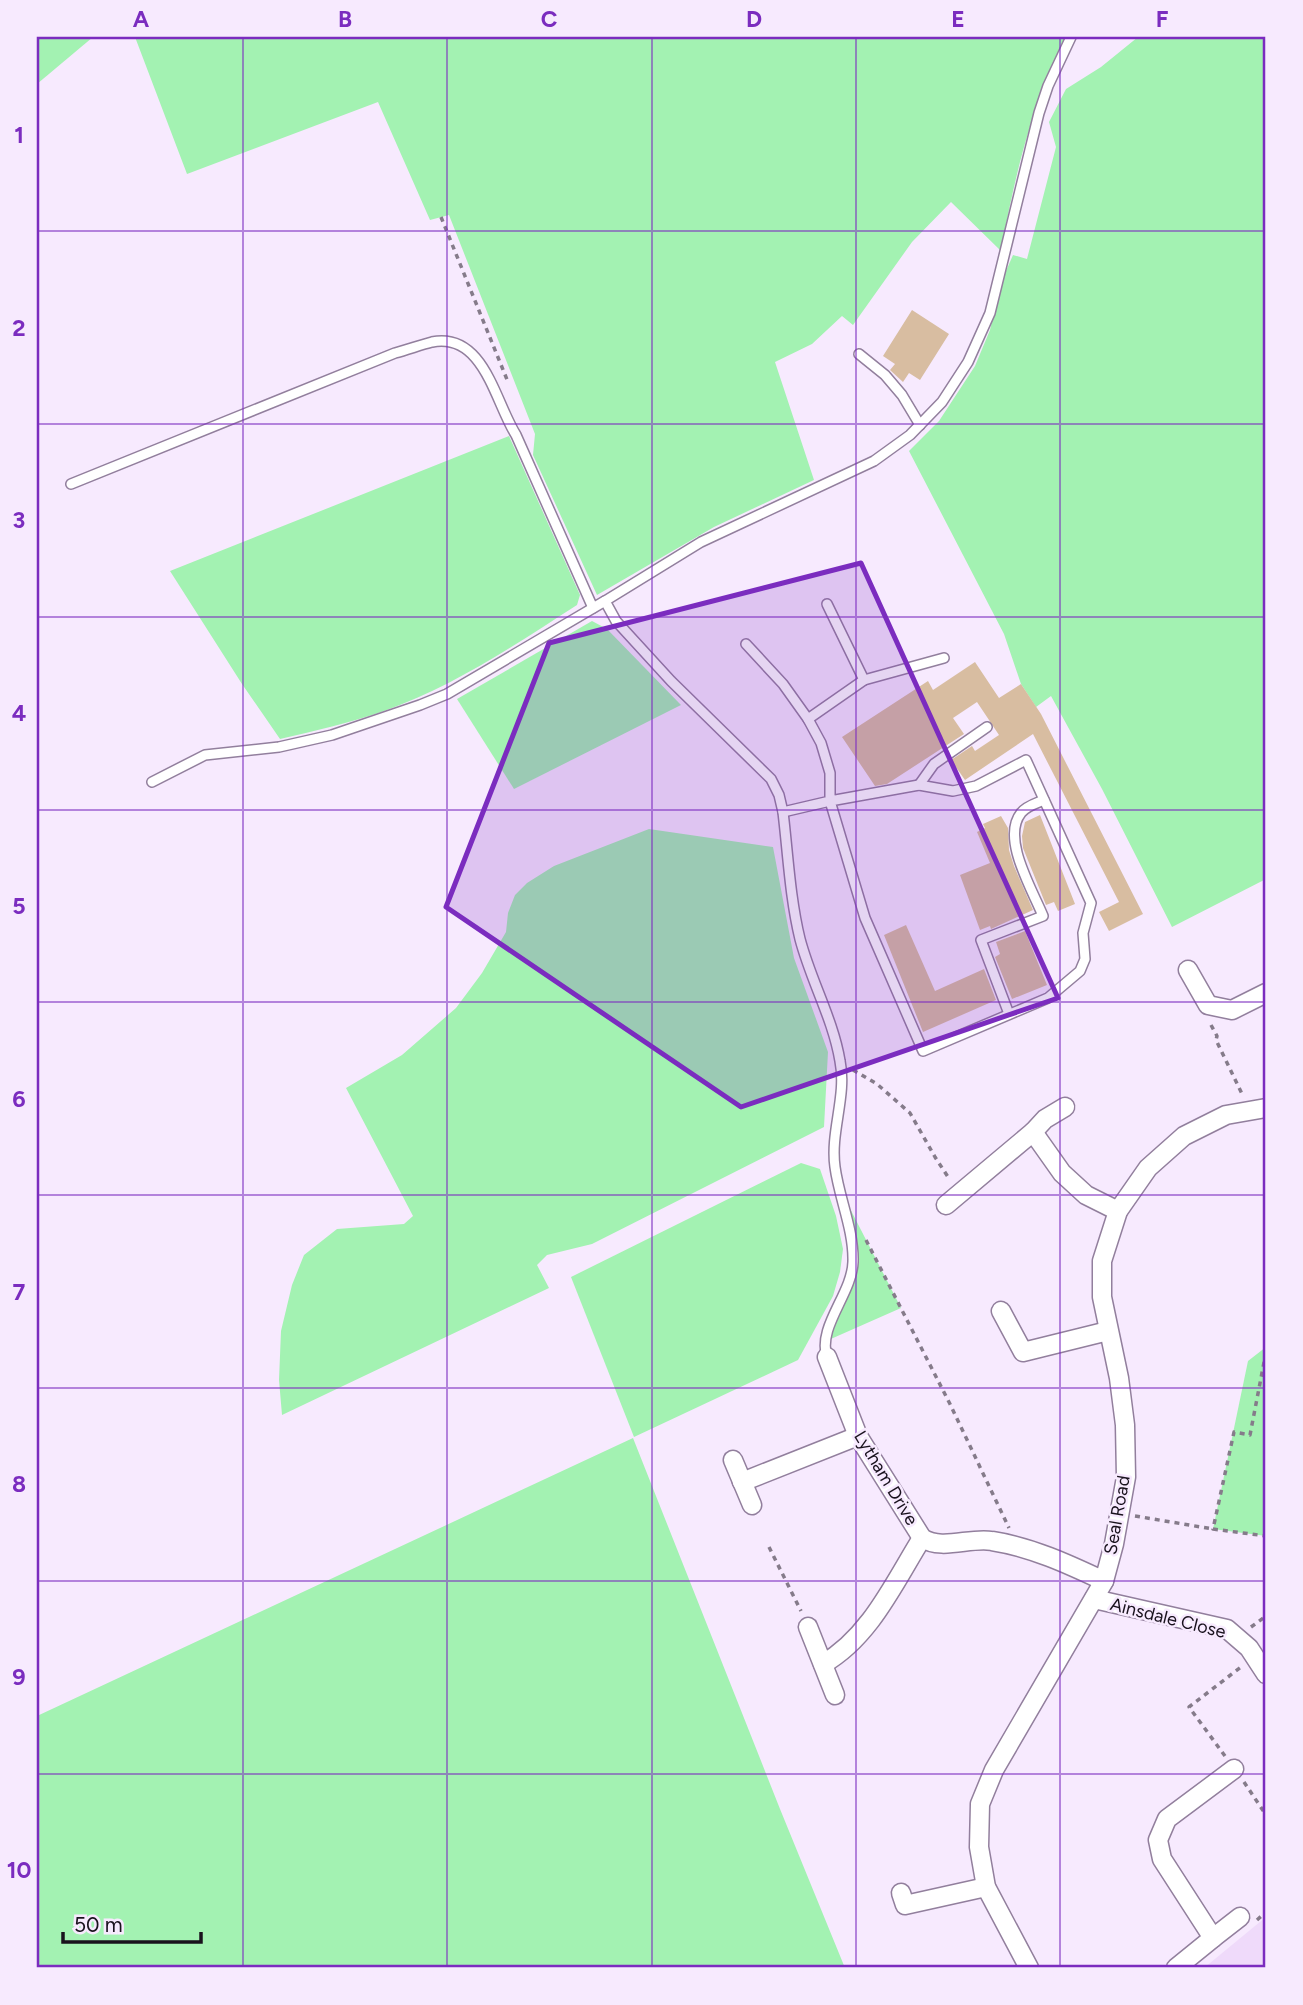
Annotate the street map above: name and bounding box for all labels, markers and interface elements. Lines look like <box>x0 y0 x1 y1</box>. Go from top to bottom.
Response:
text: A <box>133 5 150 33</box>
text: B <box>338 5 352 33</box>
text: C <box>541 5 558 33</box>
text: D <box>746 5 762 33</box>
text: E <box>951 5 965 33</box>
text: F <box>1156 5 1169 33</box>
text: 1 <box>14 121 24 149</box>
text: 2 <box>12 314 26 342</box>
text: 3 <box>13 506 25 534</box>
text: 4 <box>12 699 26 727</box>
text: 5 <box>12 892 26 920</box>
text: 6 <box>12 1085 26 1113</box>
text: 7 <box>13 1278 26 1306</box>
street label: Lytham Drive <box>849 1427 923 1529</box>
text: 8 <box>12 1470 26 1498</box>
street label: Seal Road <box>1099 1474 1135 1556</box>
street label: Ainsdale Close <box>1108 1593 1228 1643</box>
text: 9 <box>12 1663 26 1691</box>
text: 10 <box>7 1856 31 1884</box>
scale bar <box>63 1900 201 1944</box>
text: 50 m <box>74 1912 123 1937</box>

